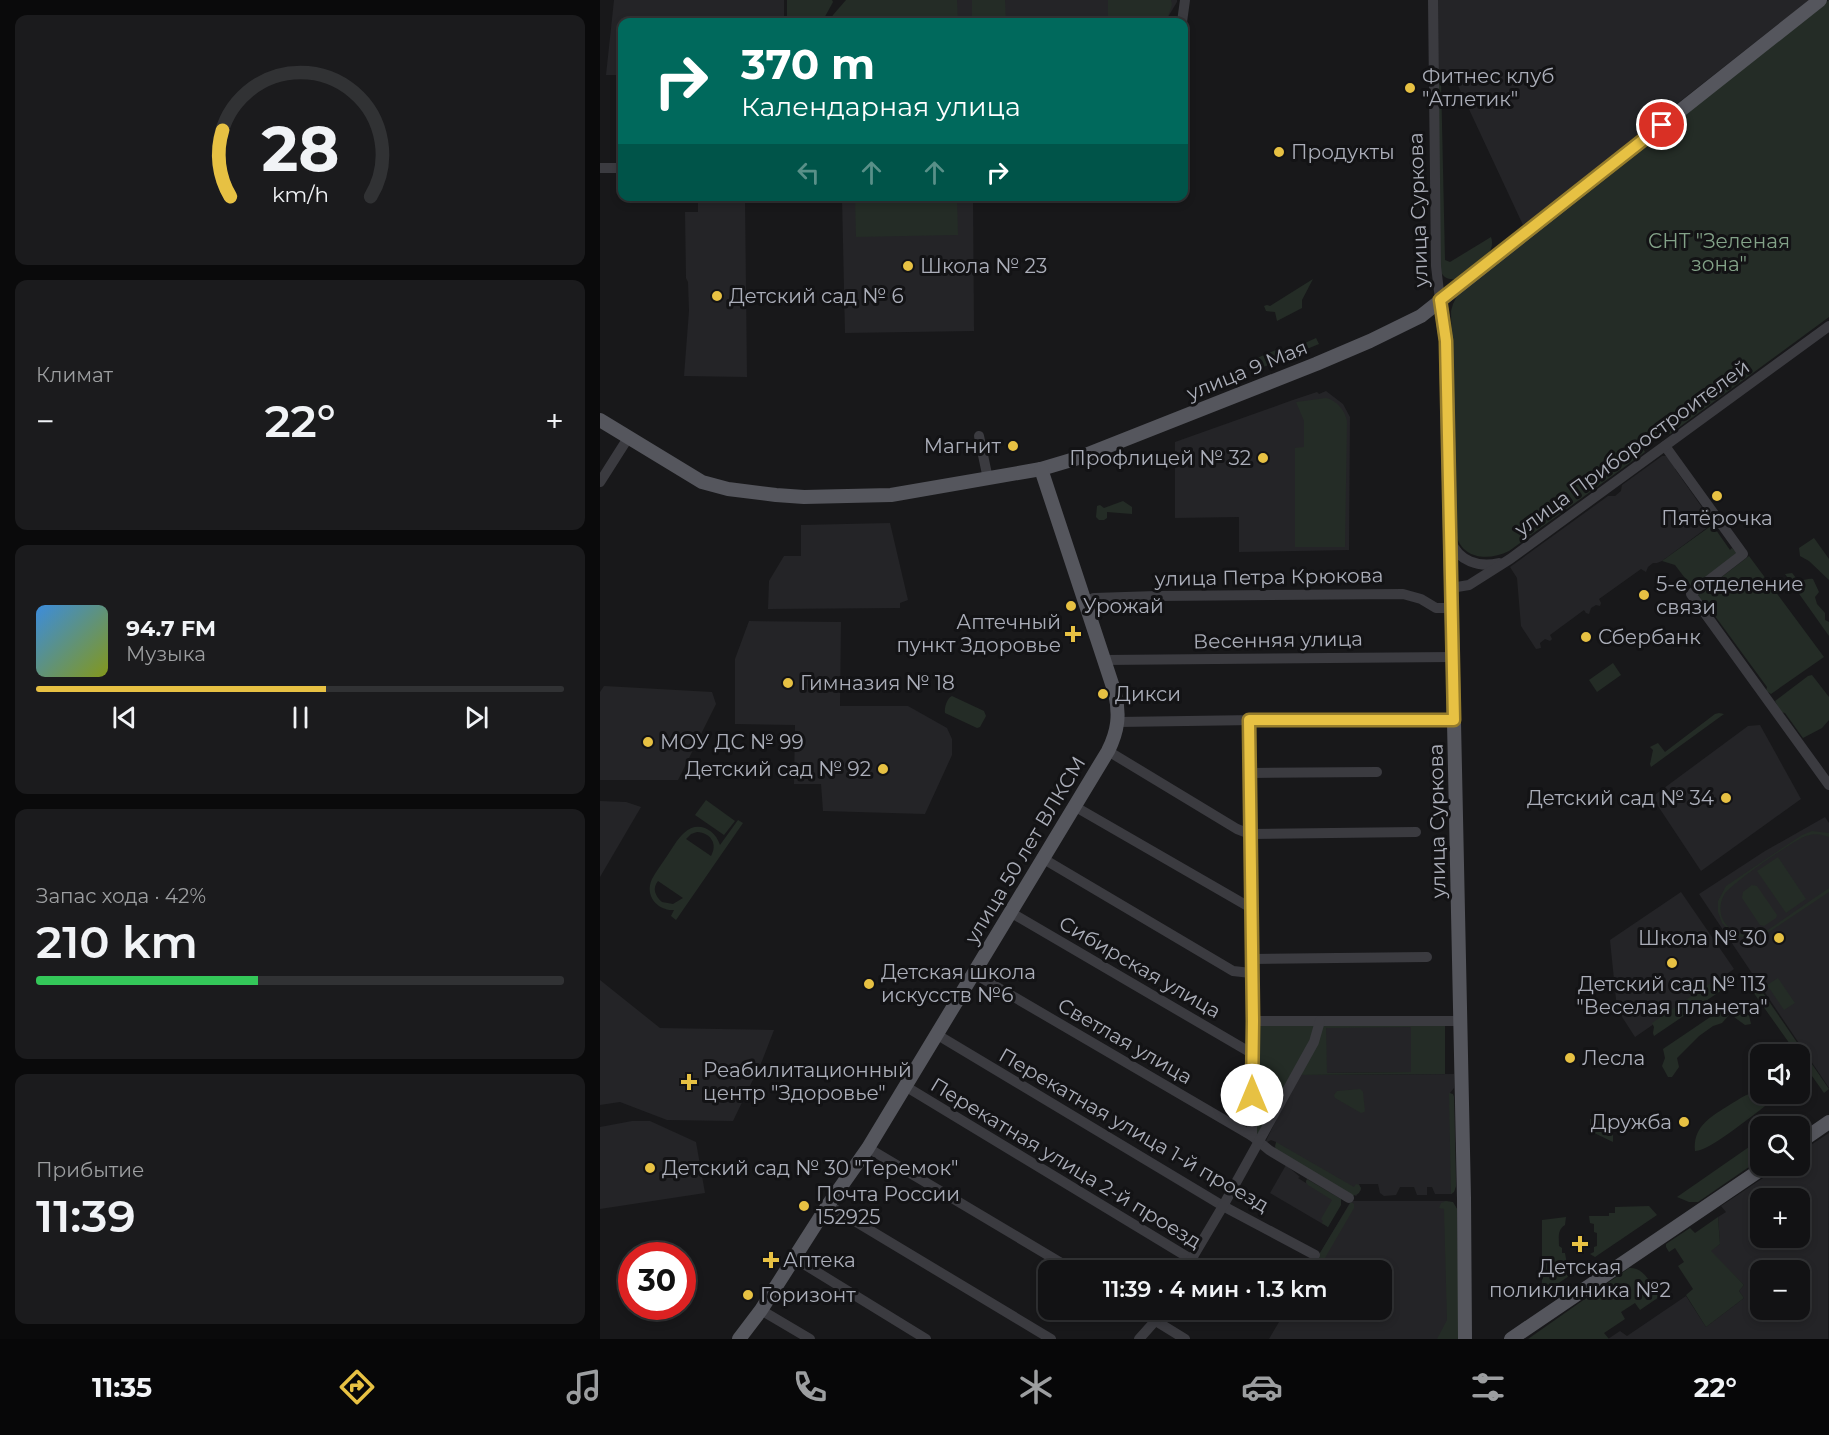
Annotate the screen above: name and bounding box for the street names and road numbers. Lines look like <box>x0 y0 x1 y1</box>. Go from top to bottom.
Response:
street label: улица Суркова <box>1403 132 1433 289</box>
street label: улица 9 Мая <box>1182 335 1311 406</box>
street label: улица Приборостроителей <box>1509 355 1754 542</box>
street label: улица Петра Крюкова <box>1153 563 1384 591</box>
street label: Весенняя улица <box>1193 627 1363 653</box>
street label: улица Суркова <box>1424 743 1450 900</box>
street label: улица 50 лет ВЛКСМ <box>959 752 1090 949</box>
street label: Сибирская улица <box>1055 911 1225 1023</box>
street label: Светлая улица <box>1053 993 1197 1089</box>
street label: Перекатная улица 1-й проезд <box>995 1043 1273 1217</box>
street label: Перекатная улица 2-й проезд <box>926 1072 1206 1254</box>

